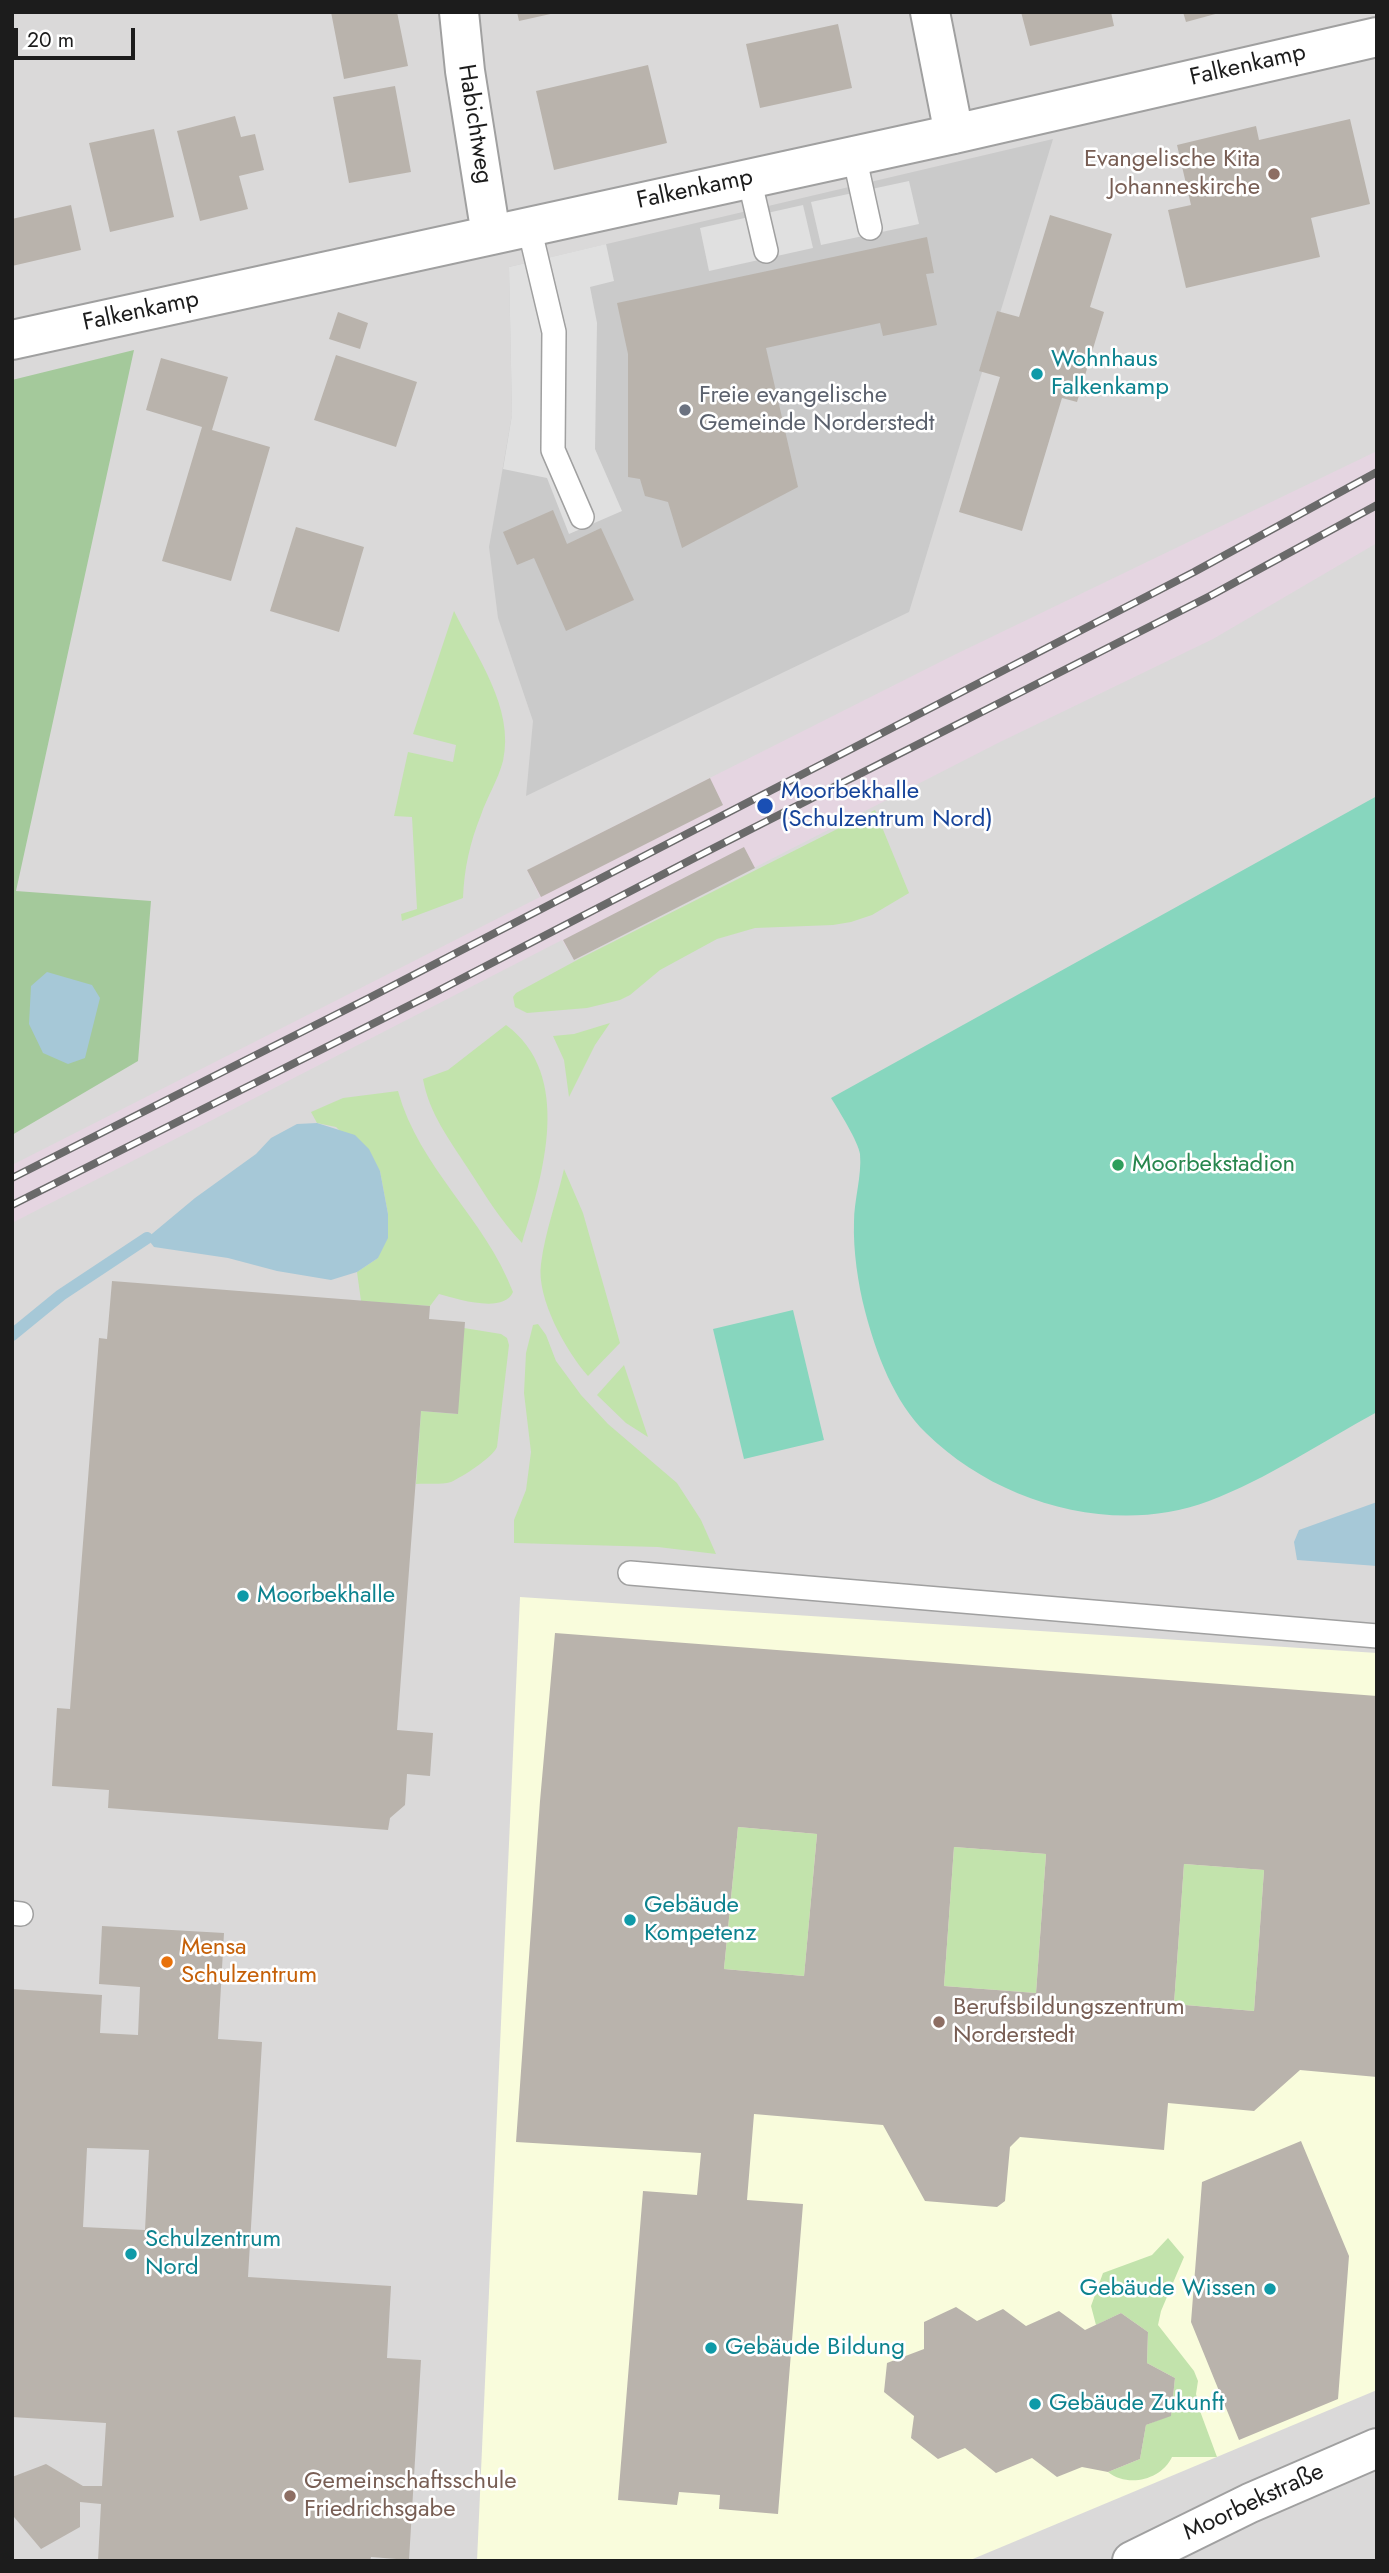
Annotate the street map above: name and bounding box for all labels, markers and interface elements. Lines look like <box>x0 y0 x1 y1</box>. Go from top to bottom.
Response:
scale bar <box>18 14 138 58</box>
text: 20 m <box>27 25 74 55</box>
street label: Falkenkamp <box>1187 39 1309 93</box>
street label: Habichtweg <box>450 62 498 186</box>
place label: Evangelische Kita Johanneskirche <box>1084 146 1260 202</box>
street label: Falkenkamp <box>634 164 756 216</box>
marker: Evangelische Kita Johanneskirche <box>1266 166 1282 182</box>
street label: Falkenkamp <box>80 286 202 338</box>
place label: Wohnhaus Falkenkamp <box>1051 346 1169 402</box>
marker: Wohnhaus Falkenkamp <box>1029 366 1045 382</box>
place label: Freie evangelische Gemeinde Norderstedt <box>699 382 935 438</box>
marker: Freie evangelische Gemeinde Norderstedt <box>677 402 693 418</box>
place label: Moorbekhalle (Schulzentrum Nord) <box>781 778 993 834</box>
marker: Moorbekhalle (Schulzentrum Nord) <box>755 796 775 816</box>
place label: Moorbekstadion <box>1132 1151 1295 1179</box>
marker: Moorbekstadion <box>1110 1157 1126 1173</box>
place label: Moorbekhalle <box>257 1582 395 1610</box>
marker: Moorbekhalle <box>235 1588 251 1604</box>
place label: Gebäude Kompetenz <box>644 1892 756 1948</box>
marker: Gebäude Kompetenz <box>622 1912 638 1928</box>
place label: Mensa Schulzentrum <box>181 1934 317 1990</box>
marker: Mensa Schulzentrum <box>159 1954 175 1970</box>
place label: Berufsbildungszentrum Norderstedt <box>953 1994 1185 2050</box>
marker: Berufsbildungszentrum Norderstedt <box>931 2014 947 2030</box>
place label: Schulzentrum Nord <box>145 2226 281 2282</box>
marker: Schulzentrum Nord <box>123 2246 139 2262</box>
place label: Gebäude Wissen <box>1080 2275 1256 2303</box>
marker: Gebäude Wissen <box>1262 2281 1278 2297</box>
place label: Gebäude Bildung <box>725 2334 905 2362</box>
marker: Gebäude Bildung <box>703 2340 719 2356</box>
place label: Gebäude Zukunft <box>1049 2390 1224 2418</box>
marker: Gebäude Zukunft <box>1027 2396 1043 2412</box>
street label: Moorbekstraße <box>1179 2458 1329 2548</box>
place label: Gemeinschaftsschule Friedrichsgabe <box>304 2468 517 2524</box>
marker: Gemeinschaftsschule Friedrichsgabe <box>282 2488 298 2504</box>

